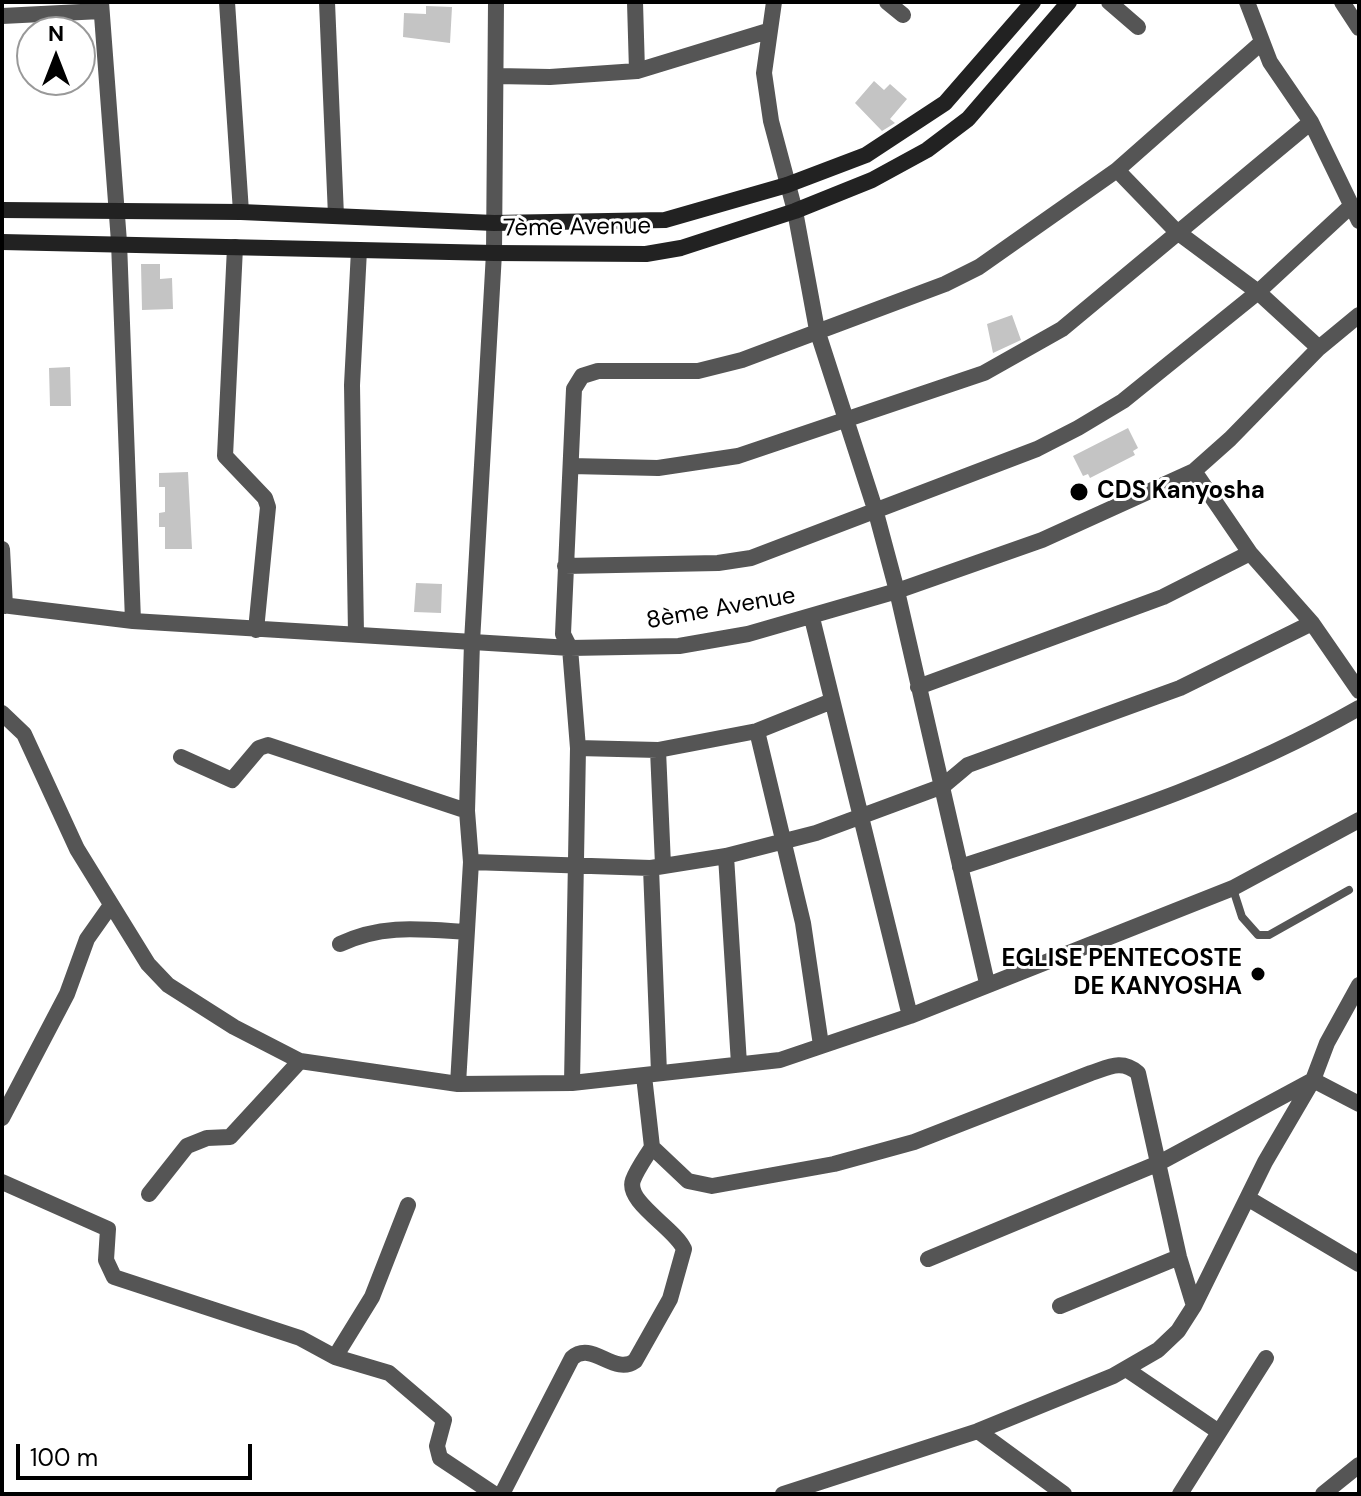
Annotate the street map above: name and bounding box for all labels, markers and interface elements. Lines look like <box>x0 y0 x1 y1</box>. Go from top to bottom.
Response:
north arrow <box>16 16 96 96</box>
text: N <box>48 19 64 48</box>
street label: 7ème Avenue <box>503 212 651 244</box>
place label: CDS Kanyosha <box>1097 478 1265 506</box>
marker: CDS Kanyosha <box>1068 481 1090 503</box>
street label: 8ème Avenue <box>644 582 798 636</box>
place label: EGLISE PENTECOSTE DE KANYOSHA <box>1002 946 1242 1002</box>
marker: EGLISE PENTECOSTE DE KANYOSHA <box>1249 965 1267 983</box>
scale bar <box>20 1428 256 1478</box>
text: 100 m <box>30 1442 98 1473</box>

